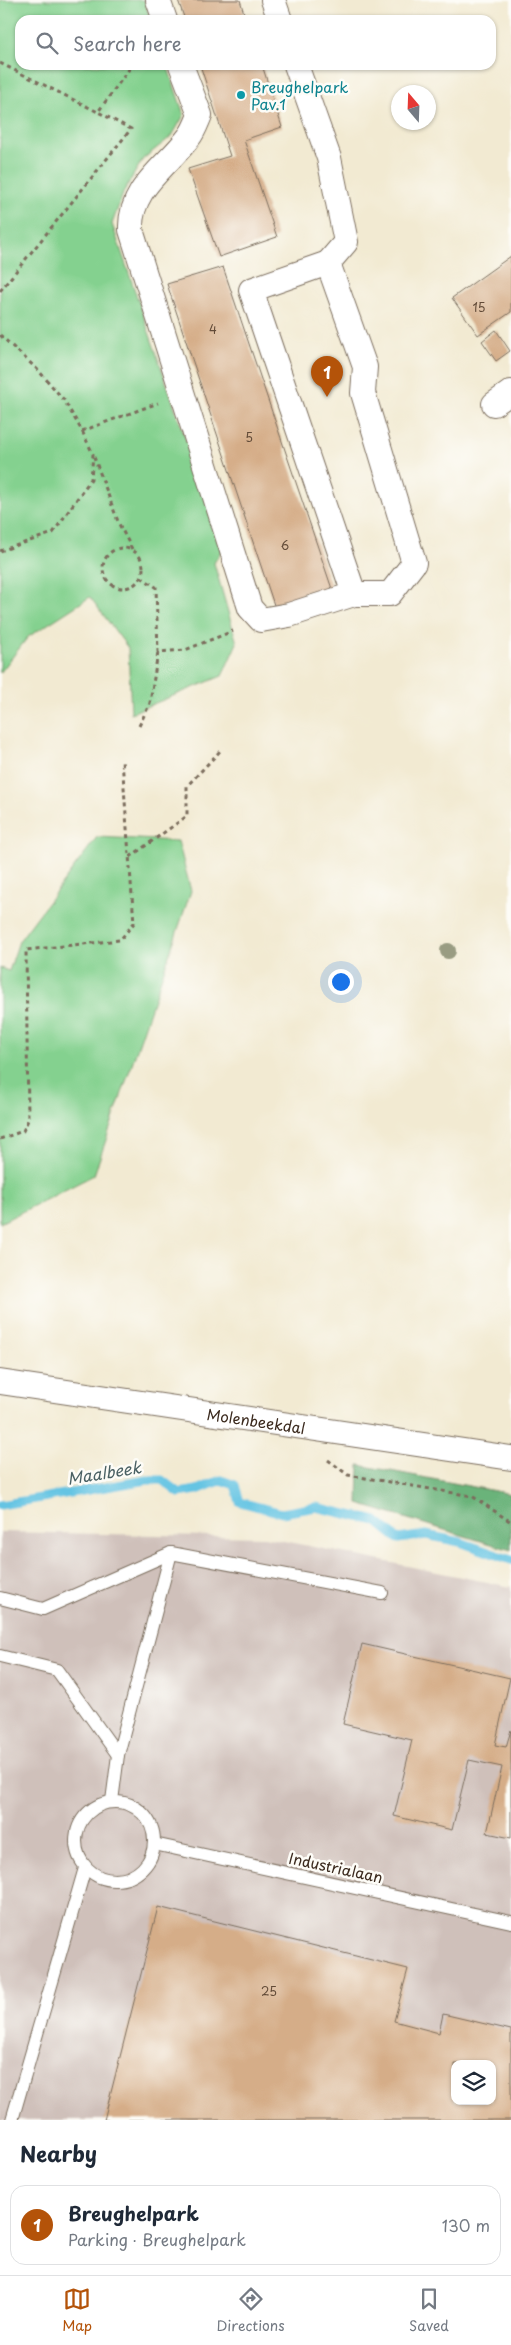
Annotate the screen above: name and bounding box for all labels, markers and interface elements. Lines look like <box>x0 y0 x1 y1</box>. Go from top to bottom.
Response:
search box <box>15 15 496 70</box>
icon: search <box>33 29 61 57</box>
text: Search here <box>73 29 182 57</box>
place label: Breughelpark Pav.1 <box>251 75 348 115</box>
north arrow <box>391 85 436 130</box>
marker: Breughelpark Pav.1 <box>235 89 247 101</box>
house number: 15 <box>472 298 486 316</box>
house number: 4 <box>209 320 217 338</box>
pin: 1 <box>311 356 343 397</box>
house number: 5 <box>245 428 253 446</box>
house number: 6 <box>281 536 289 554</box>
your location <box>328 969 354 995</box>
street label: Molenbeekdal <box>205 1401 307 1439</box>
water label: Maalbeek <box>65 1454 144 1490</box>
street label: Industrialaan <box>287 1846 385 1888</box>
house number: 25 <box>261 1982 277 2000</box>
map controls <box>451 2060 496 2105</box>
button: layers <box>451 2060 496 2105</box>
text: Nearby <box>20 2137 97 2169</box>
text: Breughelpark <box>68 2199 199 2227</box>
text: 1 <box>33 2213 41 2237</box>
text: 130 m <box>442 2213 490 2237</box>
text: Parking · Breughelpark <box>68 2227 246 2251</box>
tab: Map <box>62 2285 92 2336</box>
tab: Directions <box>217 2285 285 2336</box>
tab: Saved <box>409 2285 449 2336</box>

